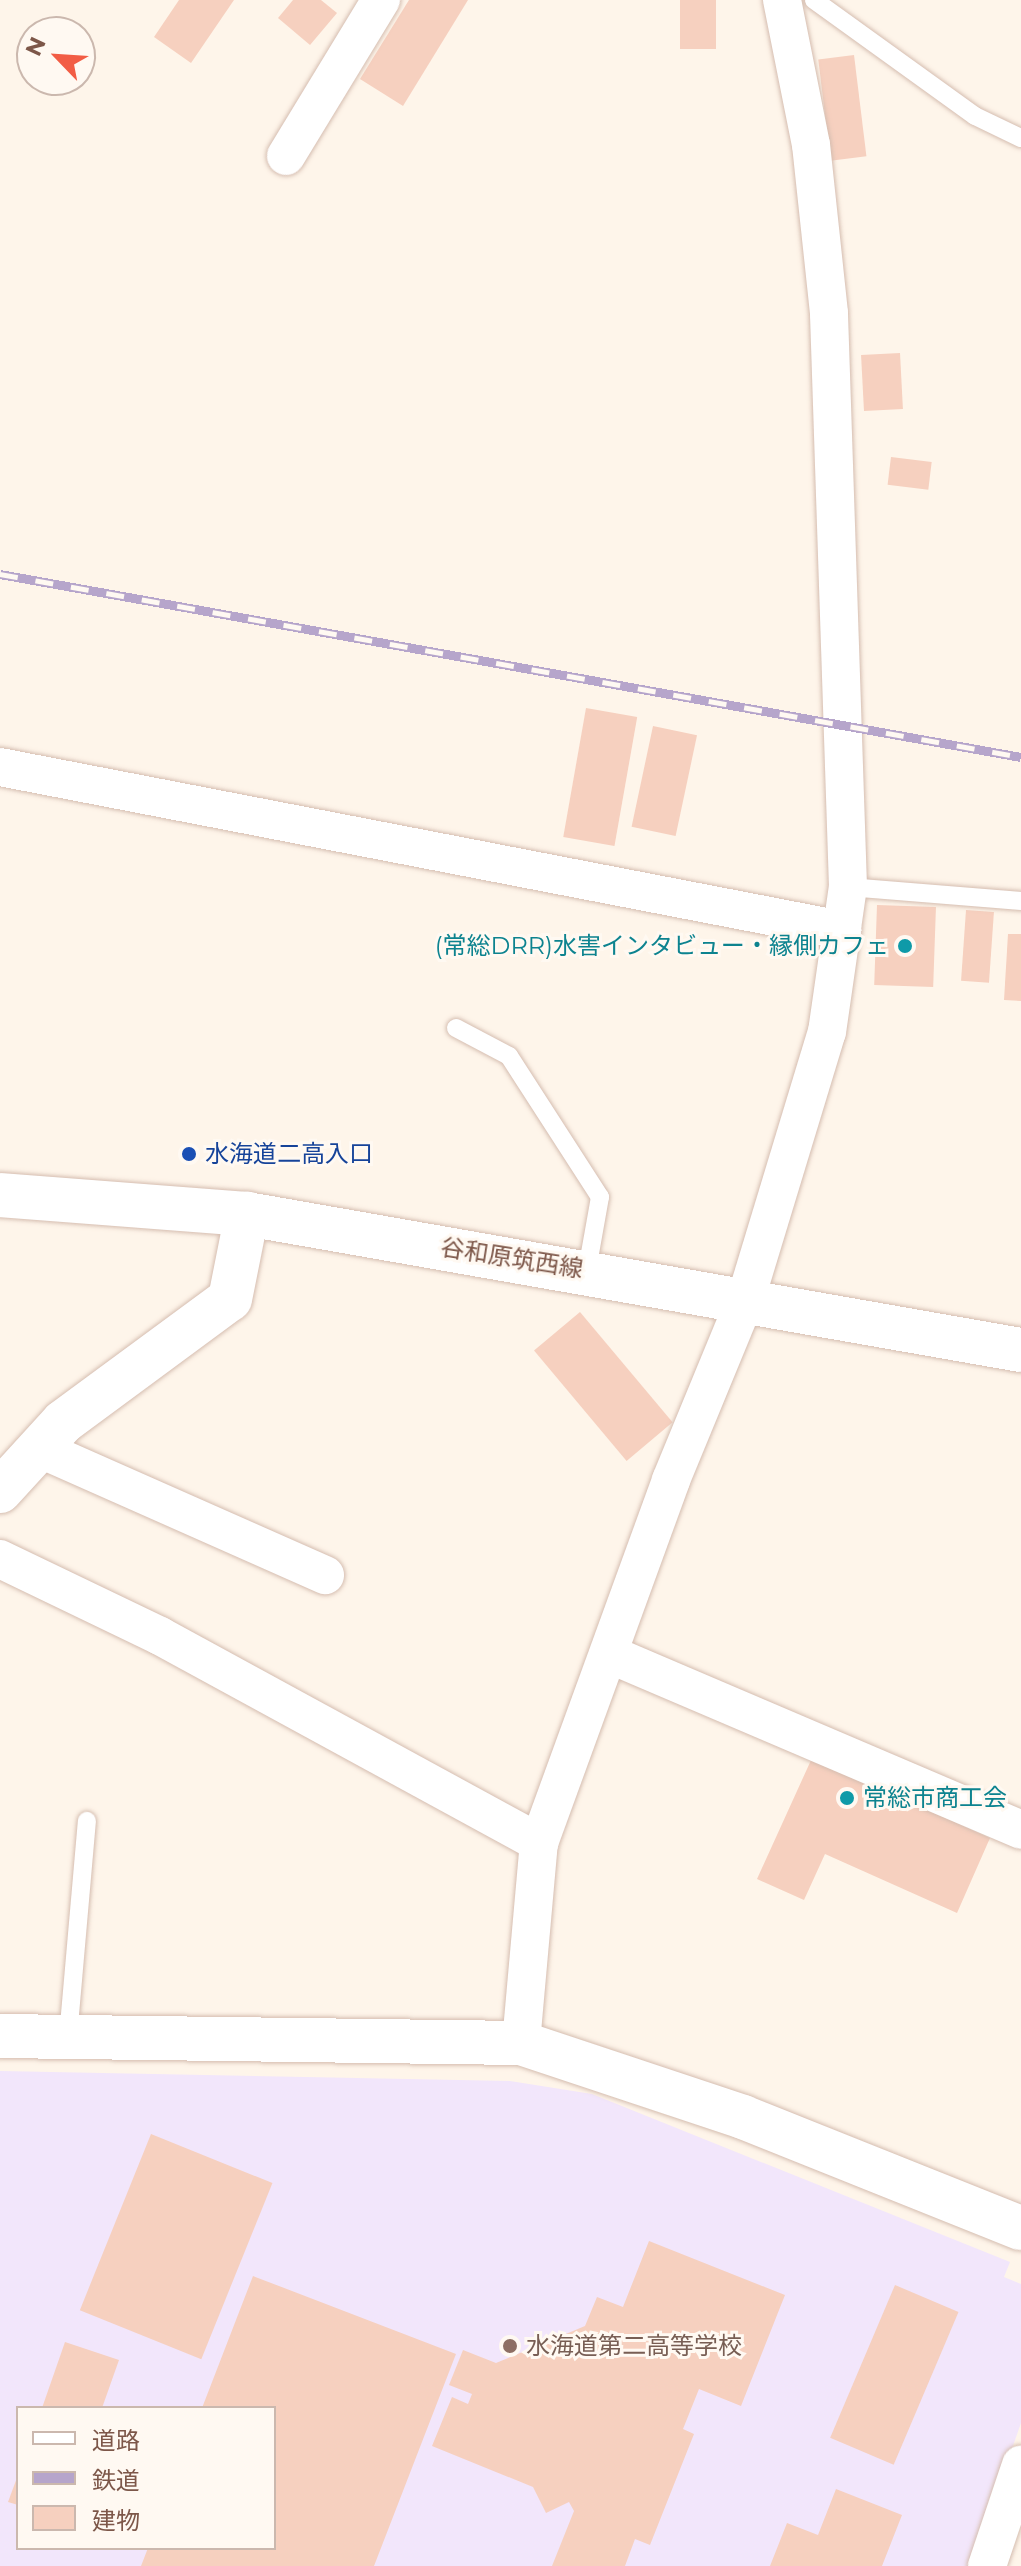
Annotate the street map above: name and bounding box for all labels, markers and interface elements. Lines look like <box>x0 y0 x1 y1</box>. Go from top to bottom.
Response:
north arrow <box>16 16 96 96</box>
text: N <box>20 33 52 60</box>
place label: (常総DRR)水害インタビュー・縁側カフェ <box>435 932 889 960</box>
marker: (常総DRR)水害インタビュー・縁側カフェ <box>896 937 914 955</box>
place label: 水海道二高入口 <box>205 1140 373 1168</box>
marker: 水海道二高入口 <box>180 1145 198 1163</box>
street label: 谷和原筑西線 <box>439 1233 585 1283</box>
place label: 常総市商工会 <box>863 1784 1007 1812</box>
marker: 常総市商工会 <box>838 1789 856 1807</box>
place label: 水海道第二高等学校 <box>526 2332 742 2360</box>
marker: 水海道第二高等学校 <box>501 2337 519 2355</box>
legend <box>16 2406 276 2550</box>
text: 道路 <box>92 2426 140 2455</box>
text: 鉄道 <box>92 2466 140 2495</box>
text: 建物 <box>92 2506 140 2535</box>

